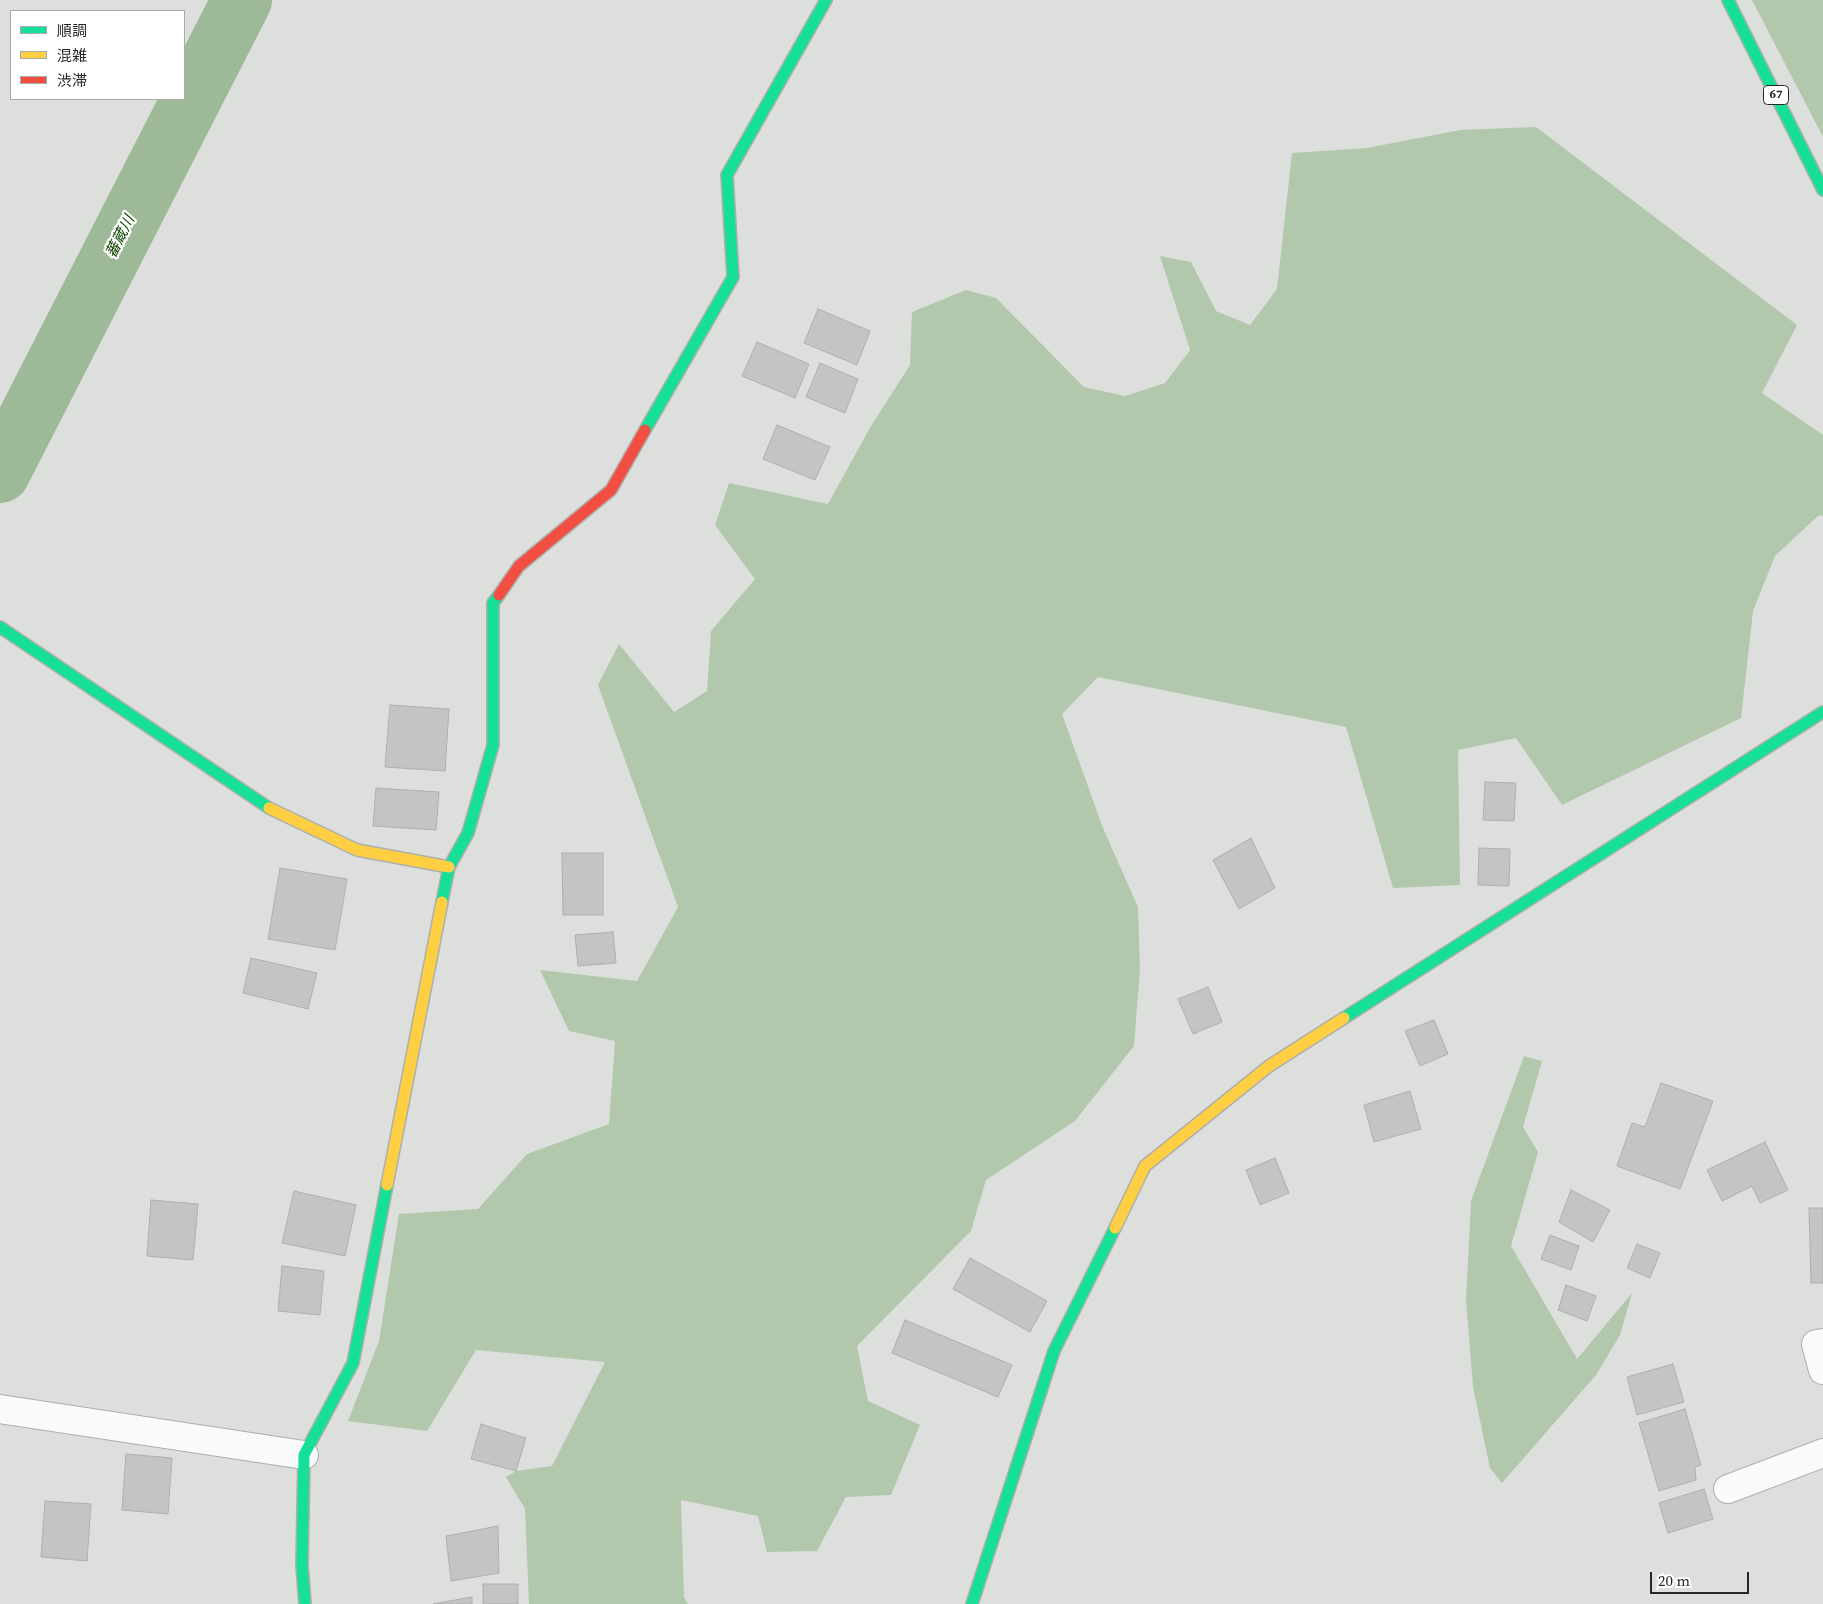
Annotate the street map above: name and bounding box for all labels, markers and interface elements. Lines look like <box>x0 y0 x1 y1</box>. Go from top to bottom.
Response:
legend <box>10 10 185 100</box>
text: 順調 <box>57 20 87 41</box>
text: 混雑 <box>57 45 87 66</box>
text: 渋滞 <box>57 70 87 91</box>
road number: 67 <box>1764 86 1788 104</box>
water label: 蕃蔵川 <box>103 213 139 261</box>
scale bar <box>1653 1562 1752 1594</box>
text: 20 m <box>1658 1570 1690 1591</box>

